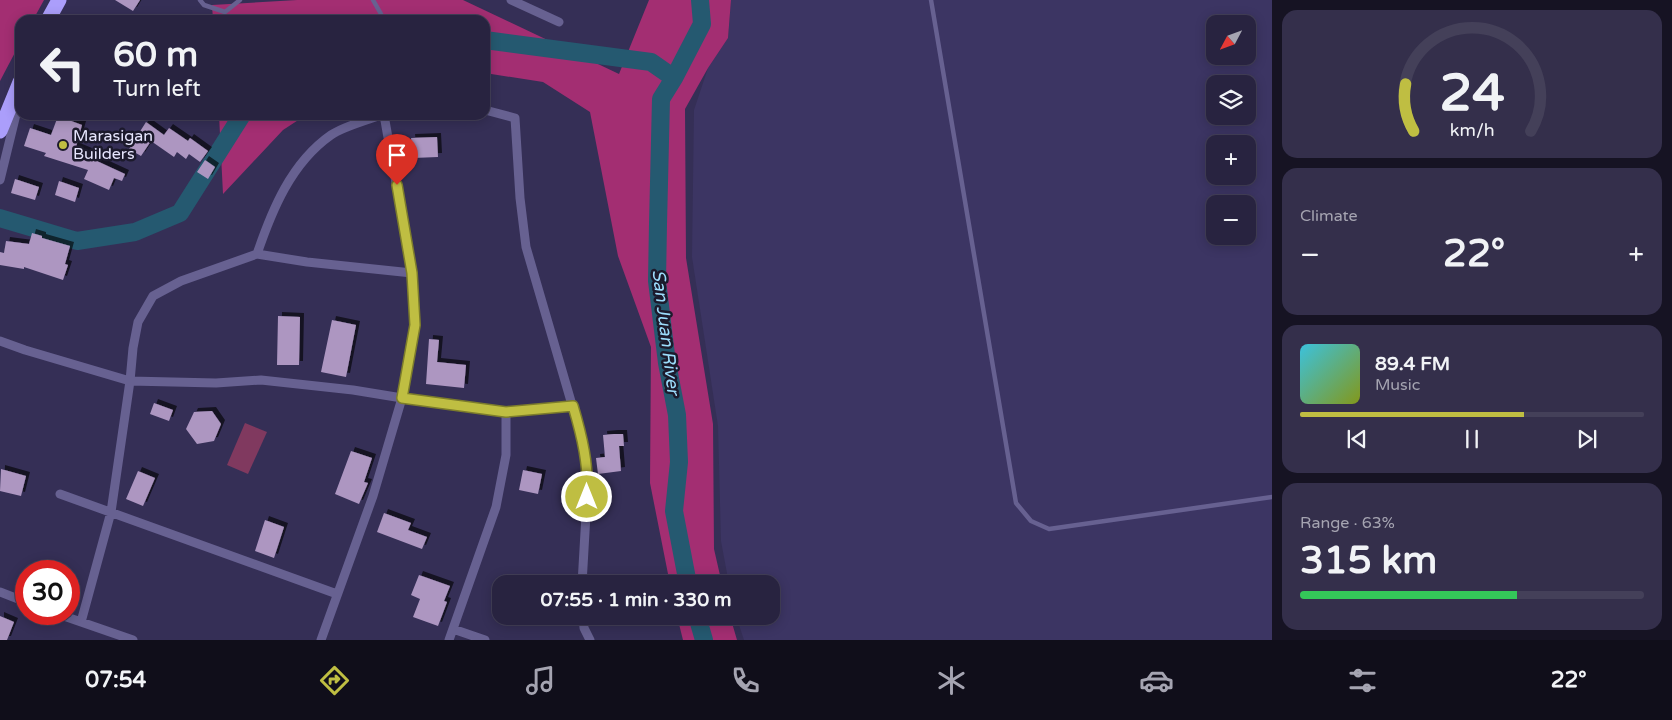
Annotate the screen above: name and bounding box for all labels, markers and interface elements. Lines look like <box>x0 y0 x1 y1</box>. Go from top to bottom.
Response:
north arrow <box>1206 15 1256 65</box>
map controls <box>1206 15 1256 245</box>
text: 60 m <box>113 34 198 76</box>
icon: left <box>30 35 95 100</box>
text: 24 <box>1439 62 1505 125</box>
button: layers <box>1206 75 1256 125</box>
text: Turn left <box>113 76 201 102</box>
text: km/h <box>1450 120 1494 141</box>
place label: Marasigan Builders <box>73 126 153 164</box>
pin <box>376 134 418 185</box>
button: + <box>1206 135 1256 185</box>
marker: Marasigan Builders <box>57 139 69 151</box>
icon: arrive <box>383 141 411 169</box>
button: − <box>1206 195 1256 245</box>
text: Climate <box>1300 206 1358 226</box>
text: 22° <box>1443 231 1505 277</box>
text: − <box>1300 238 1320 272</box>
text: + <box>1628 238 1644 272</box>
water label: San Juan River <box>647 268 685 398</box>
text: 89.4 FM <box>1375 353 1450 375</box>
text: Music <box>1375 375 1420 395</box>
icon: previous <box>1343 425 1371 453</box>
icon: pause <box>1458 425 1486 453</box>
icon: next <box>1573 425 1601 453</box>
position arrow <box>560 470 612 522</box>
text: Range · 63% <box>1300 513 1395 533</box>
text: 315 km <box>1300 538 1437 584</box>
speed limit sign: 30 <box>15 560 80 625</box>
text: 07:55 · 1 min · 330 m <box>540 589 732 611</box>
icon: directions <box>317 663 352 698</box>
icon: music <box>523 663 558 698</box>
icon: phone <box>728 663 763 698</box>
icon: climate <box>934 663 969 698</box>
icon: car <box>1139 663 1174 698</box>
icon: filters <box>1345 663 1380 698</box>
text: 07:54 <box>85 667 146 693</box>
text: 22° <box>1551 667 1587 693</box>

